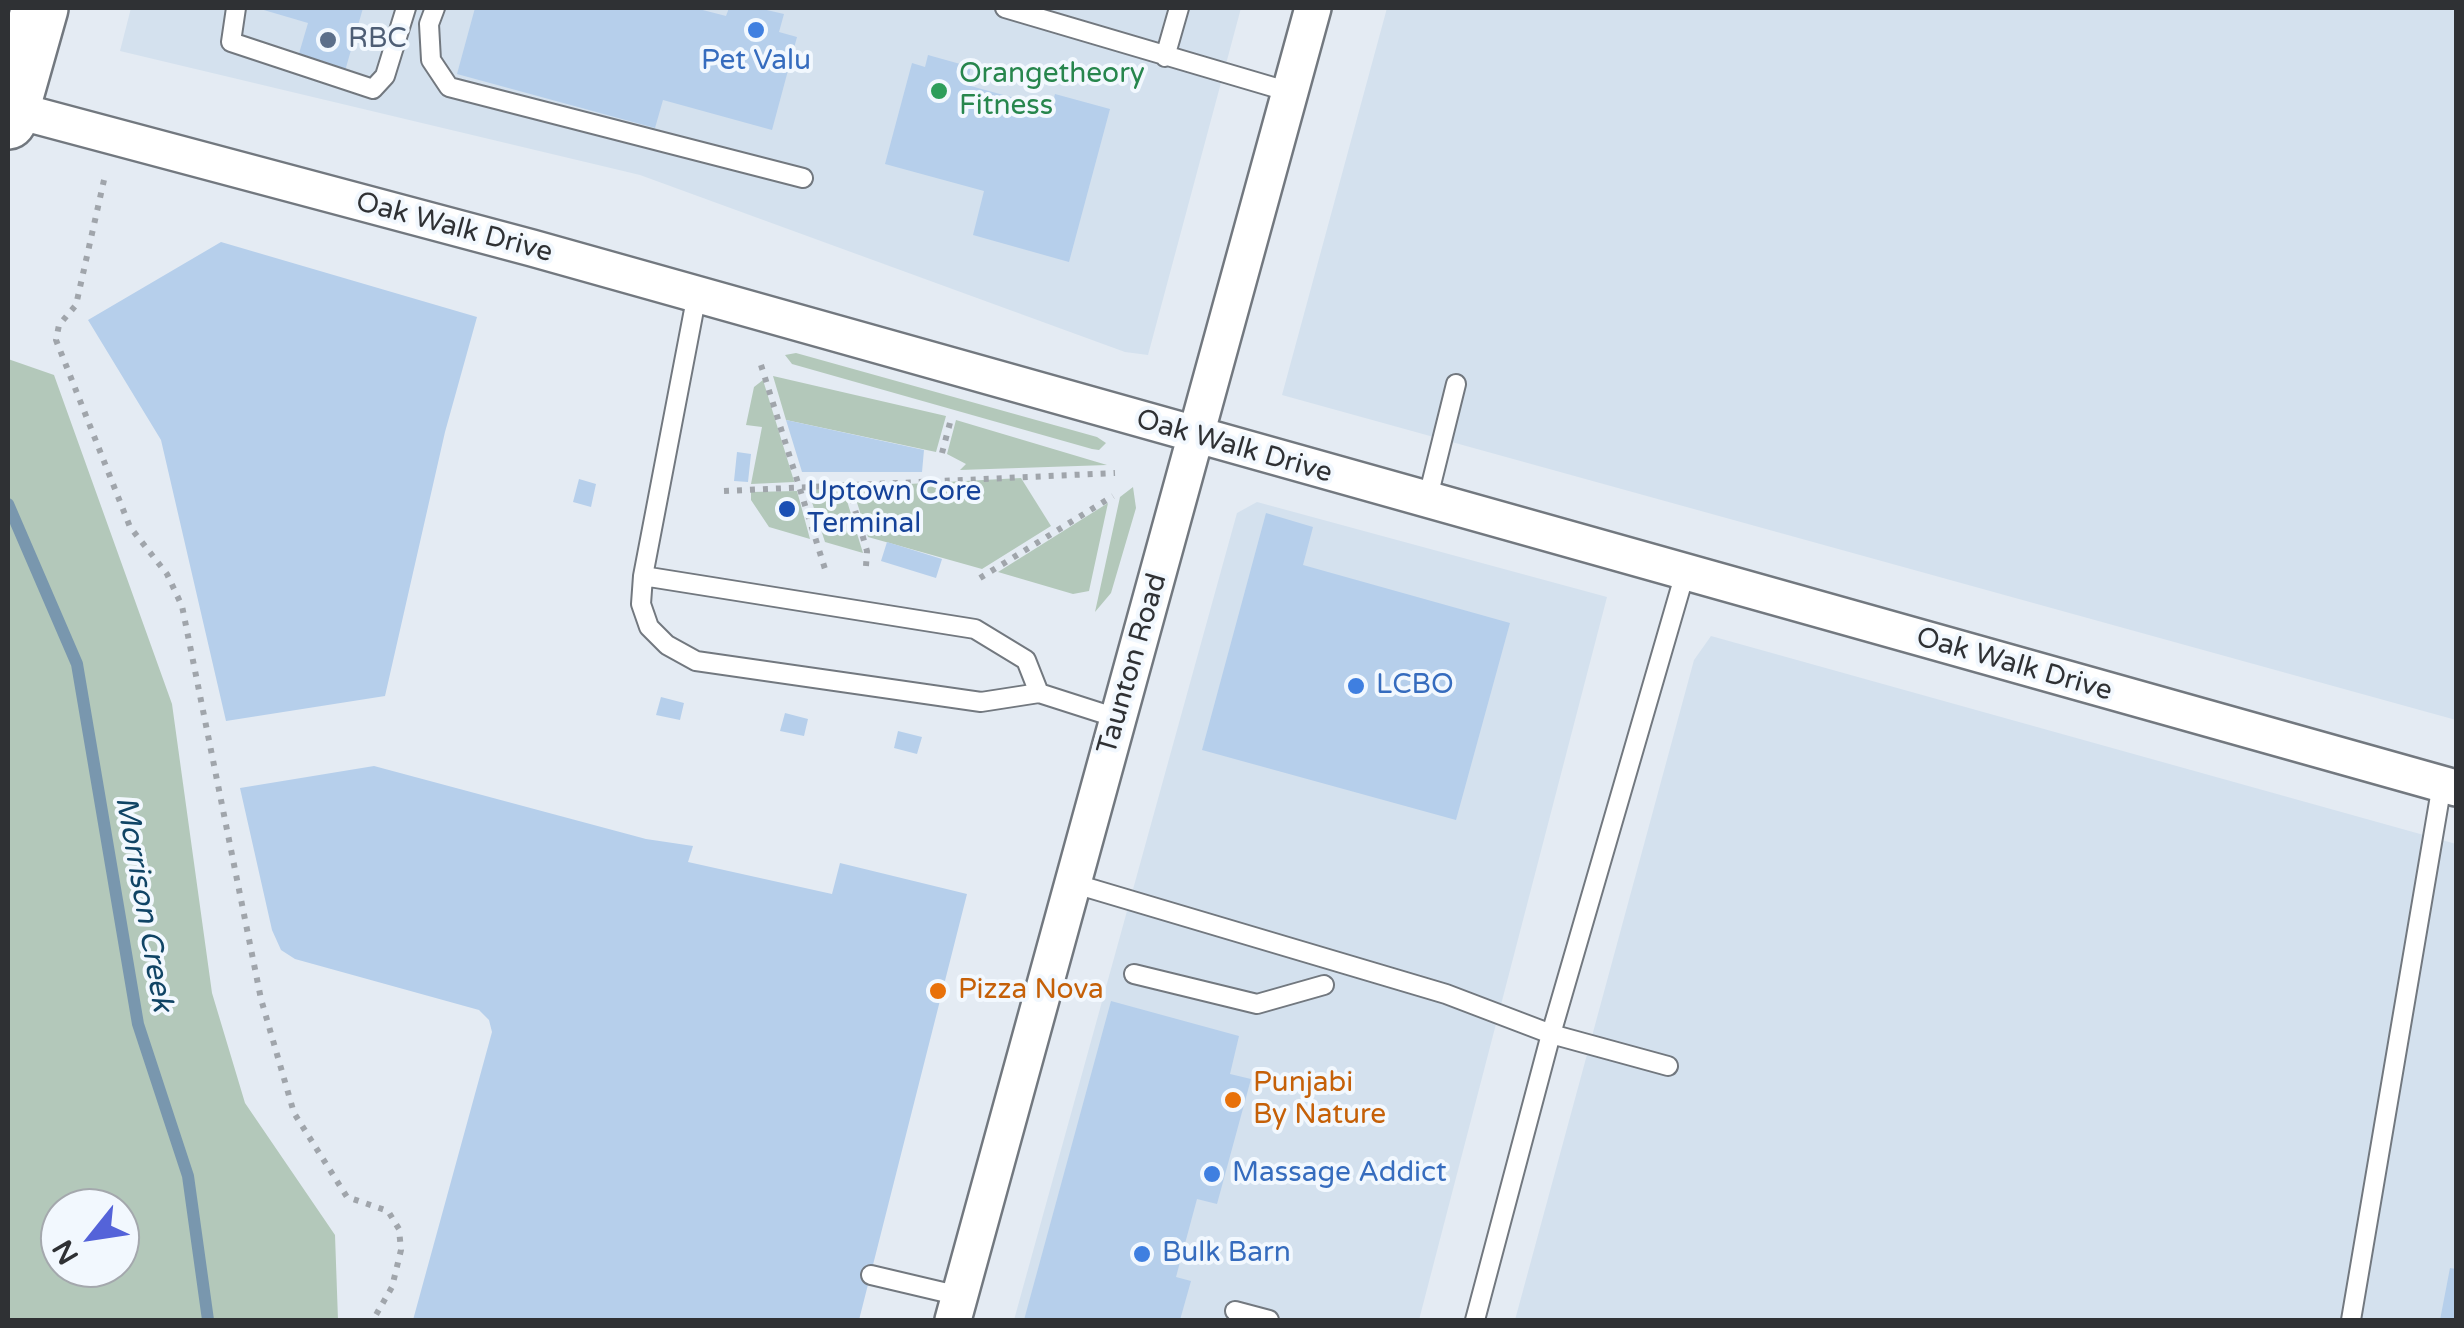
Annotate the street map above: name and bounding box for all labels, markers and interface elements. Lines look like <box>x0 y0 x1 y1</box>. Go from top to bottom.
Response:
marker: Pet Valu <box>745 19 767 41</box>
place label: RBC <box>348 23 407 57</box>
marker: RBC <box>317 29 339 51</box>
place label: Pet Valu <box>701 45 811 79</box>
place label: Orangetheory Fitness <box>959 58 1145 124</box>
marker: Orangetheory Fitness <box>928 80 950 102</box>
street label: Oak Walk Drive <box>352 186 556 270</box>
street label: Oak Walk Drive <box>1132 403 1336 491</box>
place label: Uptown Core Terminal <box>807 476 981 542</box>
marker: Uptown Core Terminal <box>776 498 798 520</box>
street label: Taunton Road <box>1091 570 1175 758</box>
street label: Oak Walk Drive <box>1912 621 2116 709</box>
place label: LCBO <box>1376 669 1454 703</box>
marker: LCBO <box>1345 675 1367 697</box>
water label: Morrison Creek <box>106 794 180 1014</box>
place label: Pizza Nova <box>958 974 1104 1008</box>
marker: Pizza Nova <box>927 980 949 1002</box>
place label: Punjabi By Nature <box>1253 1067 1386 1133</box>
marker: Punjabi By Nature <box>1222 1089 1244 1111</box>
place label: Massage Addict <box>1232 1157 1447 1191</box>
marker: Massage Addict <box>1201 1163 1223 1185</box>
north arrow <box>40 1188 140 1288</box>
text: N <box>45 1234 86 1270</box>
place label: Bulk Barn <box>1162 1237 1291 1271</box>
marker: Bulk Barn <box>1131 1243 1153 1265</box>

